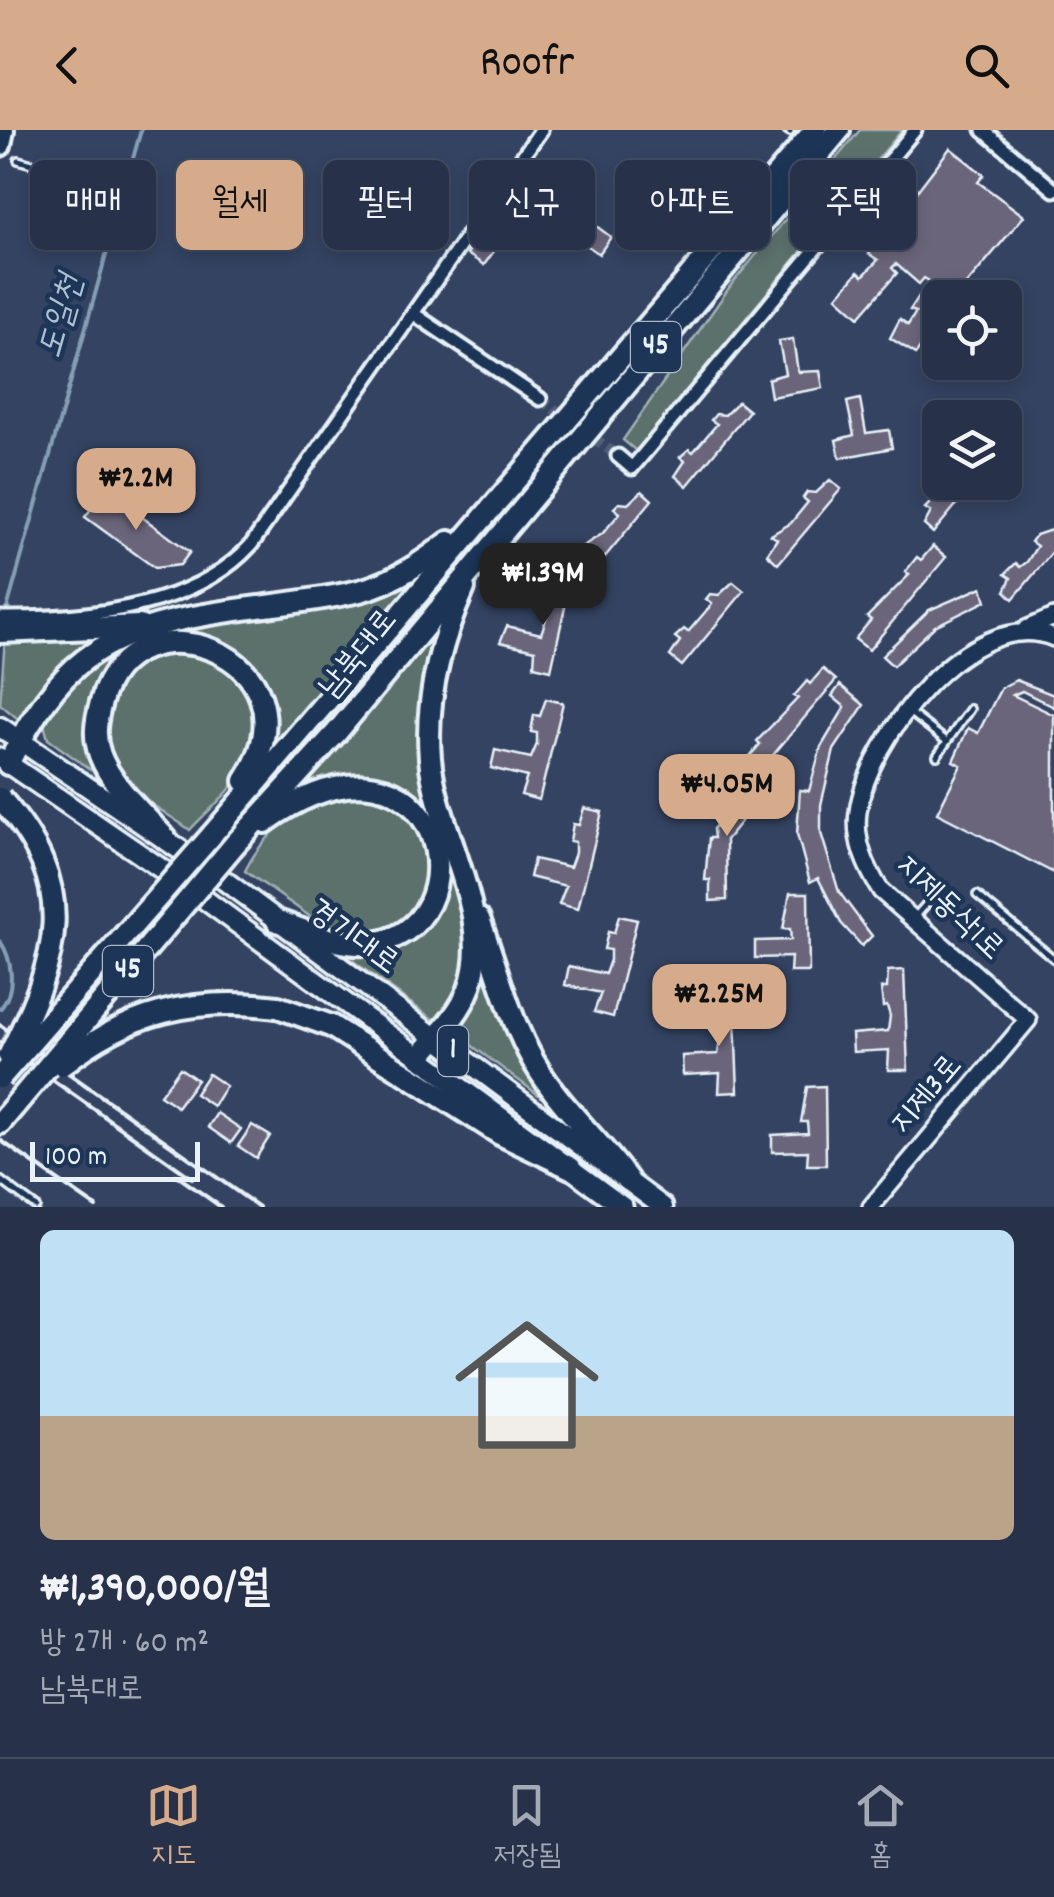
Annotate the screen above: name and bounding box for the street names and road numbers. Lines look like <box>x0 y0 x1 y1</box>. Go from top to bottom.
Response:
road number: 45 <box>631 322 681 372</box>
street label: 남북대로 <box>310 601 410 709</box>
street label: 지제동삭1로 <box>883 845 1013 973</box>
street label: 경기대로 <box>297 890 407 988</box>
road number: 45 <box>103 946 153 996</box>
road number: 1 <box>438 1026 468 1076</box>
street label: 지제3로 <box>881 1046 975 1146</box>

